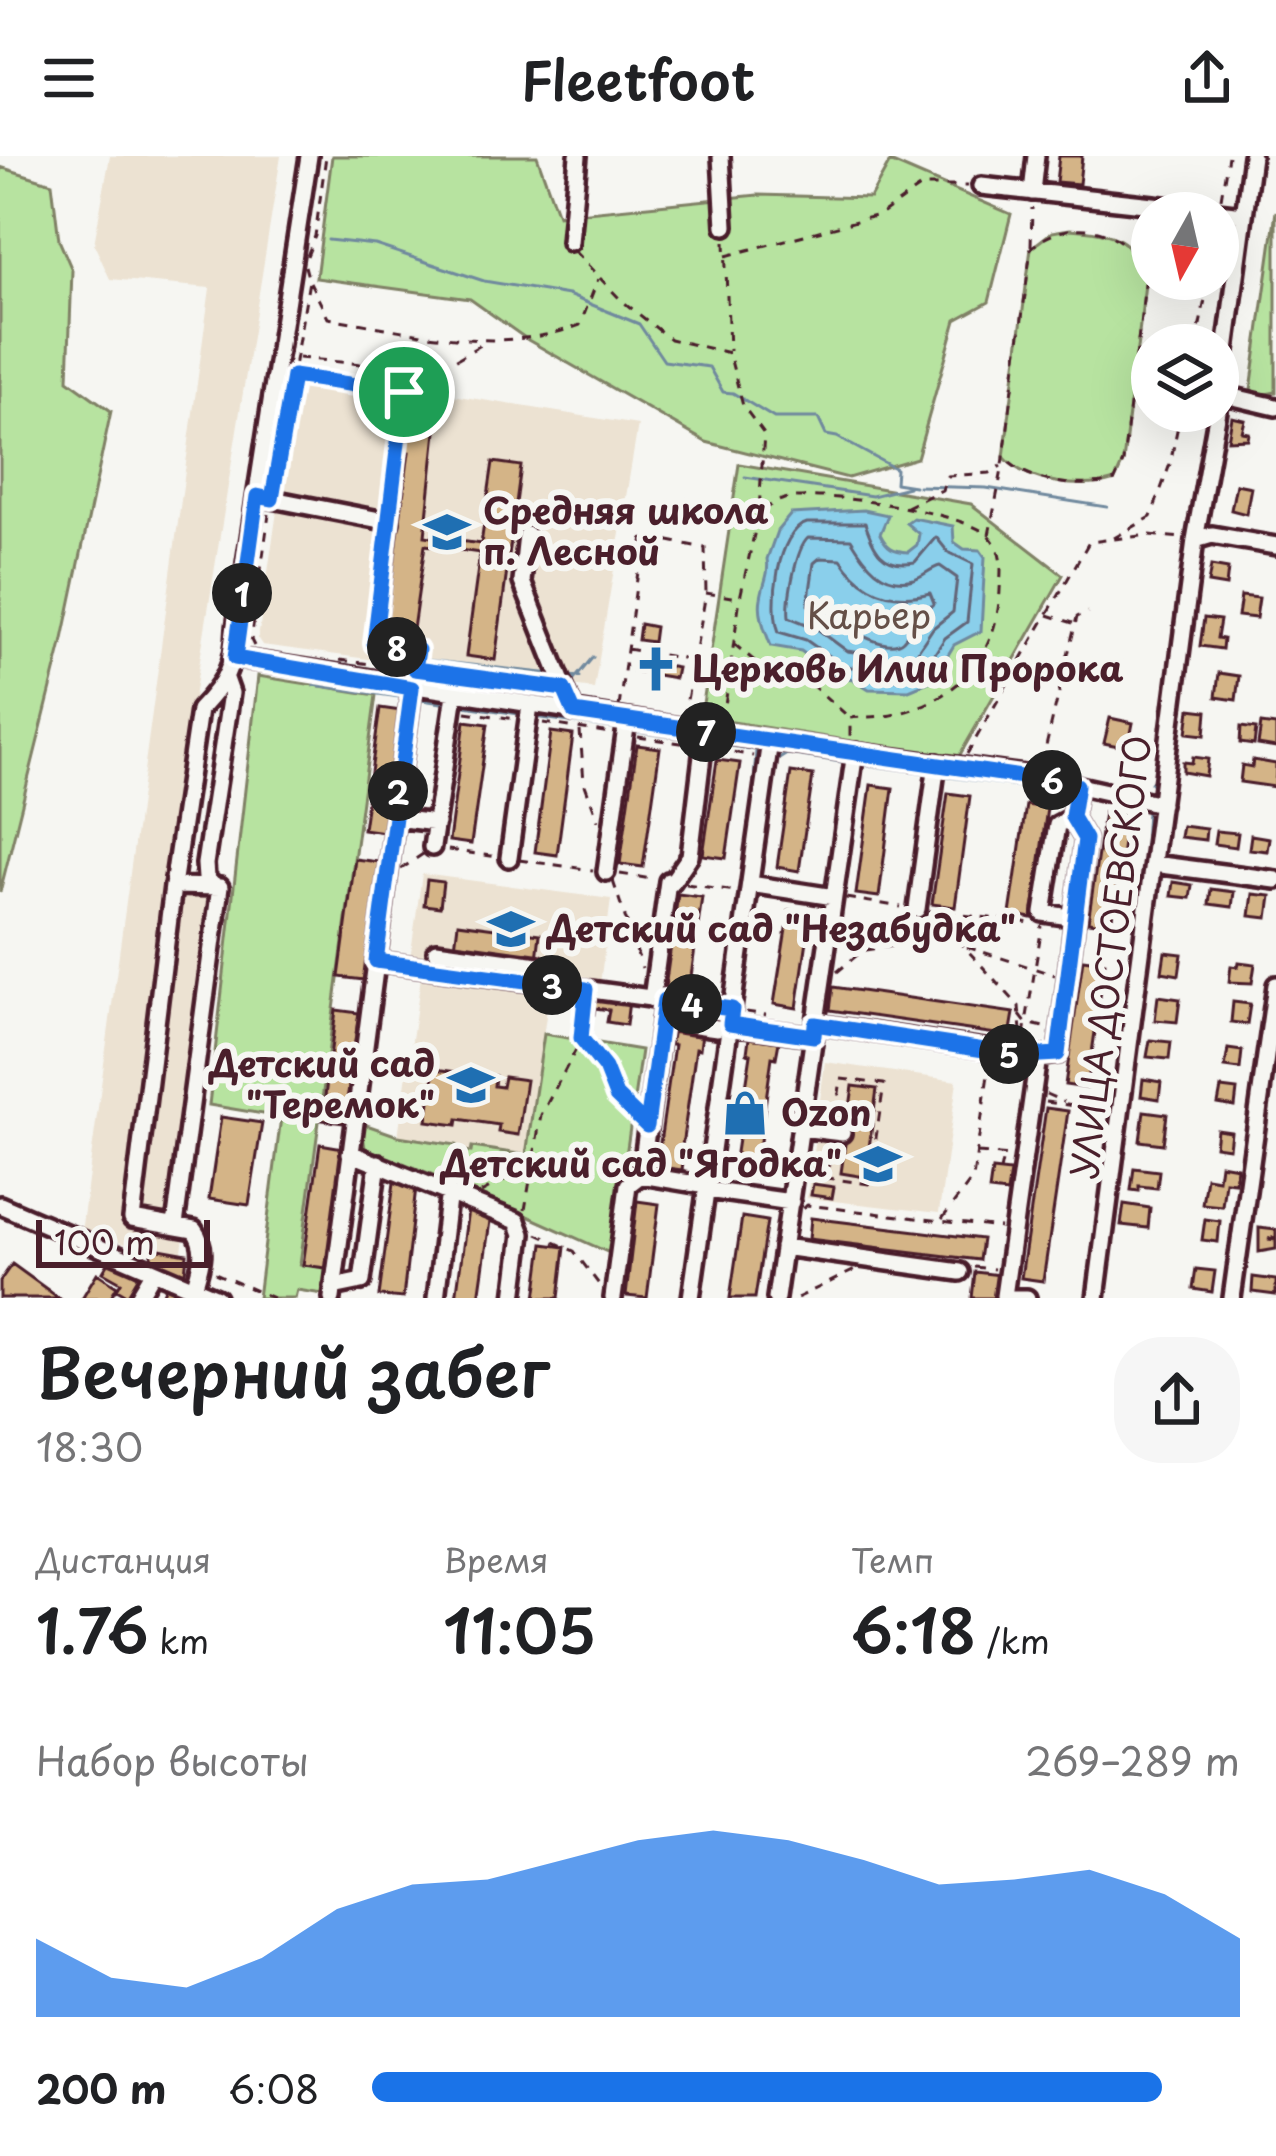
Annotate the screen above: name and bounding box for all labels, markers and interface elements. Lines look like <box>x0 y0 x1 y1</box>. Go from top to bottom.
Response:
text: Fleetfoot <box>521 38 755 119</box>
icon: menu <box>36 45 102 111</box>
icon: share <box>1174 45 1240 111</box>
north arrow <box>1131 192 1239 300</box>
map controls <box>1131 192 1239 432</box>
button: layers <box>1131 324 1239 432</box>
pin <box>353 341 455 443</box>
icon: arrive <box>371 359 437 425</box>
place label: Средняя школа п. Лесной <box>483 482 769 577</box>
school or university icon: Средняя школа п. Лесной <box>422 507 472 557</box>
pin: 1 <box>212 563 272 623</box>
text: 1 <box>234 568 250 618</box>
park label: Карьер <box>807 587 931 641</box>
pin: 8 <box>367 617 427 677</box>
text: 8 <box>387 622 407 672</box>
place label: Церковь Илии Пророка <box>692 640 1124 694</box>
church icon: Церковь Илии Пророка <box>631 644 681 694</box>
pin: 7 <box>676 702 736 762</box>
text: 7 <box>697 707 715 757</box>
street label: УЛИЦА ДОСТОЕВСКОГО <box>1055 732 1163 1182</box>
pin: 6 <box>1022 750 1082 810</box>
text: 6 <box>1040 755 1064 805</box>
pin: 2 <box>368 761 428 821</box>
text: 2 <box>386 766 410 816</box>
place label: Детский сад "Незабудка" <box>545 900 1016 954</box>
school or university icon: Детский сад "Незабудка" <box>486 904 536 954</box>
pin: 3 <box>522 955 582 1015</box>
text: 3 <box>541 960 563 1010</box>
pin: 4 <box>662 974 722 1034</box>
text: 4 <box>681 979 703 1029</box>
pin: 5 <box>979 1024 1039 1084</box>
text: 5 <box>998 1029 1020 1079</box>
place label: Детский сад "Теремок" <box>207 1035 435 1130</box>
school or university icon: Детский сад "Теремок" <box>446 1060 496 1110</box>
place label: Ozon <box>781 1084 871 1138</box>
shop icon: Ozon <box>720 1088 770 1138</box>
place label: Детский сад "Ягодка" <box>439 1135 842 1189</box>
school or university icon: Детский сад "Ягодка" <box>853 1139 903 1189</box>
scale bar <box>36 1214 210 1267</box>
text: 100 m <box>54 1216 155 1266</box>
text: Вечерний забег <box>36 1321 550 1420</box>
button: share <box>1114 1337 1240 1463</box>
text: 18:30 <box>36 1416 143 1475</box>
text: Дистанция <box>36 1534 211 1584</box>
text: Время <box>443 1534 549 1584</box>
text: Темп <box>851 1534 934 1584</box>
text: 1.76 <box>36 1584 149 1674</box>
text: 11:05 <box>443 1584 596 1674</box>
text: 6:18 <box>851 1584 976 1674</box>
text: km <box>149 1615 209 1665</box>
text: /km <box>976 1615 1050 1665</box>
text: Набор высоты <box>36 1730 309 1789</box>
text: 269–289 m <box>1025 1730 1240 1789</box>
text: 200 m <box>36 2058 166 2117</box>
text: 6:08 <box>228 2058 319 2117</box>

